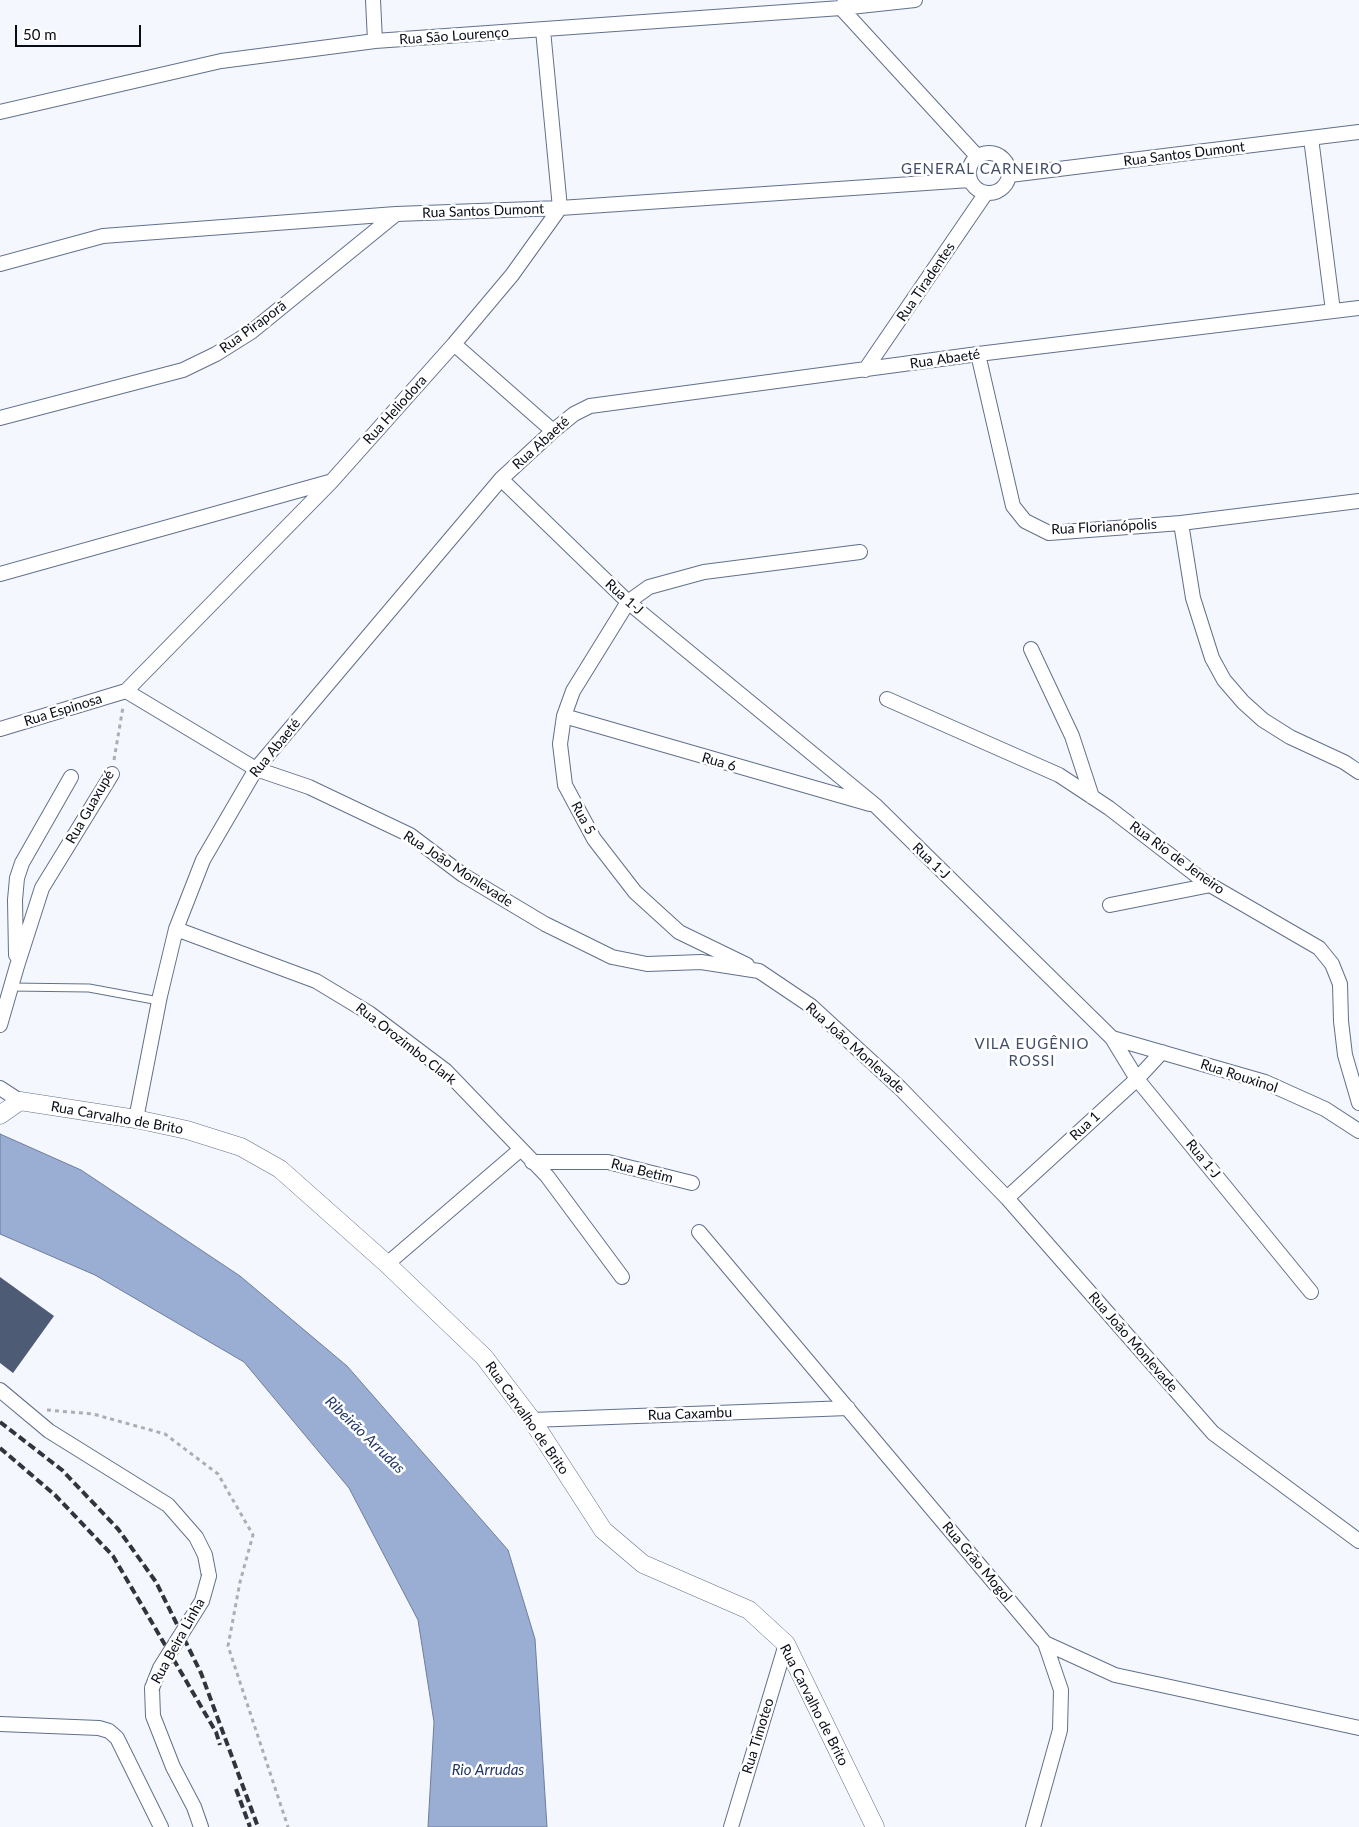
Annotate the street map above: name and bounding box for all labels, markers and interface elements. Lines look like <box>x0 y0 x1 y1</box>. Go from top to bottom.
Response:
scale bar <box>18 15 144 47</box>
street label: Rua São Lourenço <box>399 24 509 48</box>
text: 50 m <box>23 25 57 43</box>
street label: Rua Santos Dumont <box>1122 138 1246 170</box>
district label: GENERAL CARNEIRO <box>899 160 1065 178</box>
street label: Rua Santos Dumont <box>422 200 544 222</box>
street label: Rua Tiradentes <box>893 239 959 325</box>
street label: Rua Piraporã <box>216 297 290 357</box>
street label: Rua Abaeté <box>909 346 981 372</box>
street label: Rua Heliodora <box>360 372 430 448</box>
street label: Rua Abaeté <box>509 413 573 473</box>
street label: Rua Florianópolis <box>1051 516 1157 538</box>
street label: Rua 1-J <box>602 576 646 618</box>
street label: Rua Espinosa <box>22 690 104 730</box>
street label: Rua Abaeté <box>246 715 304 781</box>
street label: Rua 6 <box>700 749 738 775</box>
street label: Rua Guaxupé <box>62 767 118 847</box>
street label: Rua 5 <box>567 799 599 837</box>
street label: Rua Rio de Jeneiro <box>1126 818 1228 898</box>
street label: Rua João Monlevade <box>400 827 516 911</box>
street label: Rua 1-J <box>909 839 953 883</box>
street label: Rua João Monlevade <box>802 999 908 1097</box>
street label: Rua Orozimbo Clark <box>352 1000 460 1088</box>
district label: VILA EUGÊNIO ROSSI <box>973 1035 1091 1070</box>
street label: Rua Rouxinol <box>1198 1056 1280 1096</box>
street label: Rua Carvalho de Brito <box>50 1098 184 1138</box>
street label: Rua 1 <box>1066 1108 1104 1144</box>
street label: Rua 1-J <box>1182 1136 1224 1182</box>
street label: Rua Betim <box>609 1155 675 1187</box>
street label: Rua João Monlevade <box>1085 1288 1181 1396</box>
street label: Rua Carvalho de Brito <box>482 1358 572 1478</box>
water label: Ribeirão Arrudas <box>321 1393 409 1477</box>
street label: Rua Caxambu <box>648 1404 732 1424</box>
street label: Rua Grão Mogol <box>939 1518 1015 1606</box>
street label: Rua Beira Linha <box>148 1595 208 1687</box>
street label: Rua Carvalho de Brito <box>776 1641 852 1769</box>
street label: Rua Timoteo <box>739 1696 777 1776</box>
water label: Rio Arrudas <box>452 1761 524 1779</box>

